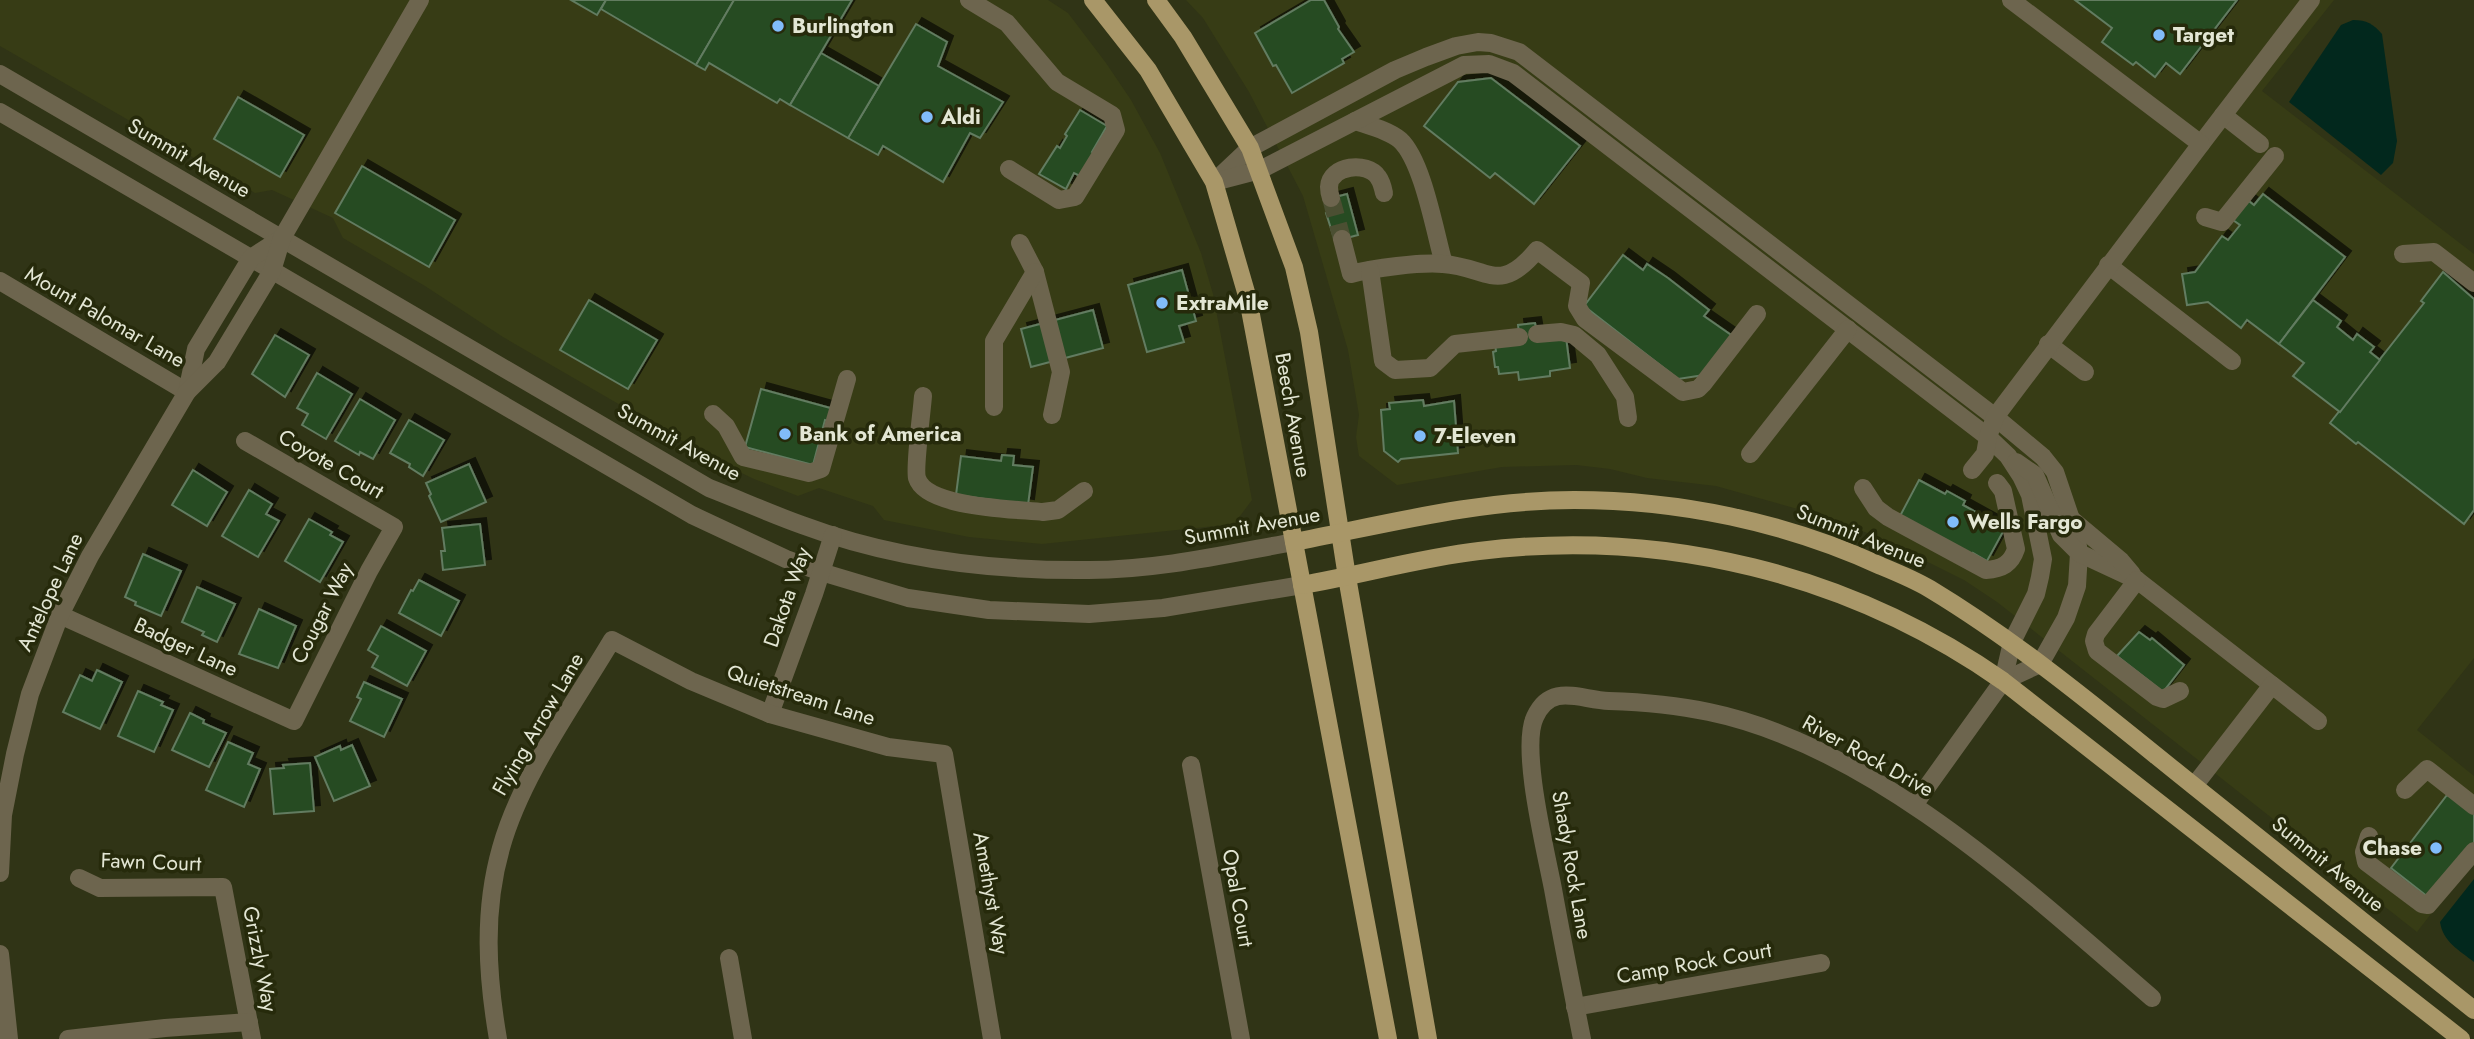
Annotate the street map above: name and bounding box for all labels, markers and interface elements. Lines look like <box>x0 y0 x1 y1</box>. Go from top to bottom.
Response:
place label: Burlington <box>792 11 894 41</box>
marker: Burlington <box>770 18 786 34</box>
place label: Target <box>2173 20 2234 50</box>
marker: Target <box>2151 27 2167 43</box>
place label: Aldi <box>940 102 981 132</box>
marker: Aldi <box>919 109 935 125</box>
street label: Summit Avenue <box>122 111 256 205</box>
street label: Mount Palomar Lane <box>19 259 191 375</box>
place label: ExtraMile <box>1176 288 1269 318</box>
marker: ExtraMile <box>1154 295 1170 311</box>
street label: Beech Avenue <box>1267 350 1319 480</box>
street label: Summit Avenue <box>612 396 747 489</box>
place label: Bank of America <box>799 419 961 449</box>
place label: 7-Eleven <box>1434 421 1516 451</box>
street label: Coyote Court <box>273 422 389 506</box>
marker: Bank of America <box>777 426 793 442</box>
marker: 7-Eleven <box>1412 428 1428 444</box>
street label: Summit Avenue <box>1792 496 1931 576</box>
street label: Summit Avenue <box>1182 499 1322 553</box>
place label: Wells Fargo <box>1967 507 2083 537</box>
marker: Wells Fargo <box>1945 514 1961 530</box>
street label: Antelope Lane <box>9 528 91 656</box>
street label: Dakota Way <box>756 542 818 651</box>
street label: Cougar Way <box>284 556 361 669</box>
street label: Badger Lane <box>129 610 243 684</box>
street label: Flying Arrow Lane <box>485 647 591 801</box>
street label: Quietstream Lane <box>723 657 879 733</box>
street label: River Rock Drive <box>1797 708 1939 805</box>
street label: Shady Rock Lane <box>1544 788 1600 942</box>
street label: Summit Avenue <box>2265 809 2391 919</box>
street label: Amethyst Way <box>965 829 1017 957</box>
place label: Chase <box>2362 833 2422 863</box>
marker: Chase <box>2428 840 2444 856</box>
street label: Fawn Court <box>100 845 202 879</box>
street label: Opal Court <box>1215 847 1261 949</box>
street label: Grizzly Way <box>235 904 285 1015</box>
street label: Camp Rock Court <box>1614 935 1774 991</box>

